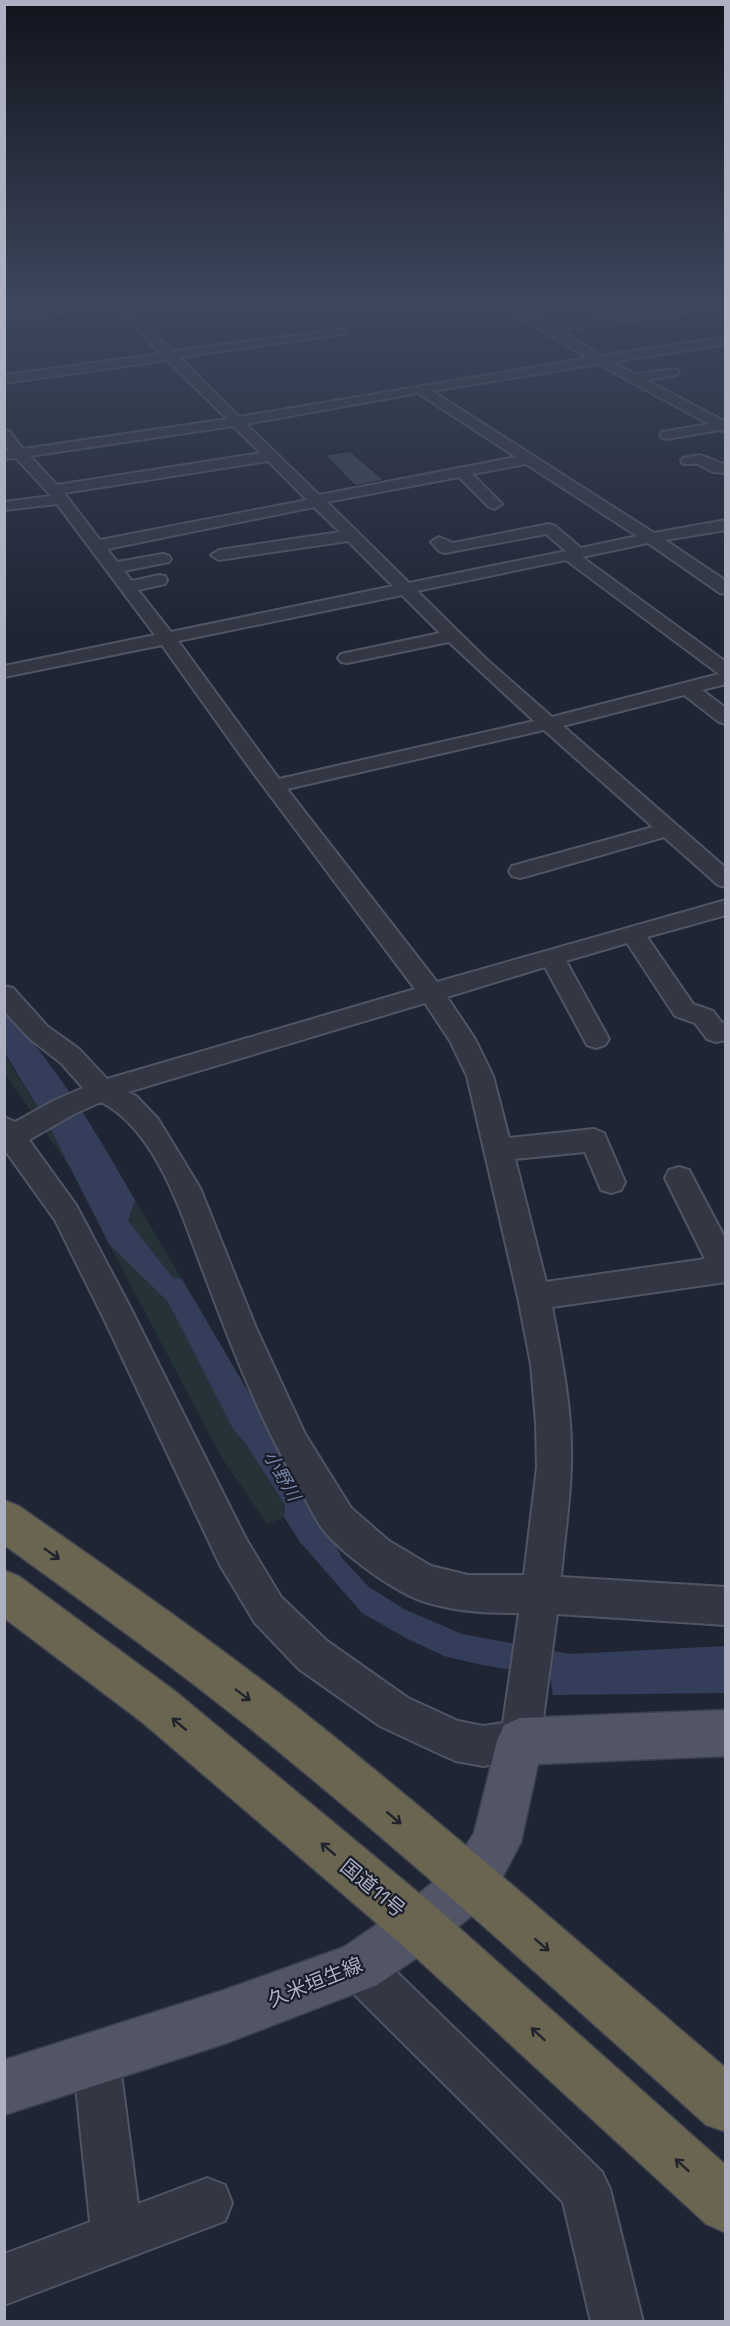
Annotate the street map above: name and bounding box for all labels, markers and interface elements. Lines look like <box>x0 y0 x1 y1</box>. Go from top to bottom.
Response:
water label: 小野川 <box>259 1447 307 1507</box>
one-way arrow <box>44 1548 60 1560</box>
one-way arrow <box>234 1689 250 1701</box>
one-way arrow <box>172 1717 187 1731</box>
one-way arrow <box>386 1811 401 1825</box>
one-way arrow <box>320 1843 336 1856</box>
street label: 国道11号 <box>335 1853 411 1923</box>
one-way arrow <box>534 1938 549 1952</box>
street label: 久米垣生線 <box>264 1951 366 2013</box>
one-way arrow <box>530 2027 545 2041</box>
one-way arrow <box>675 2158 690 2172</box>

